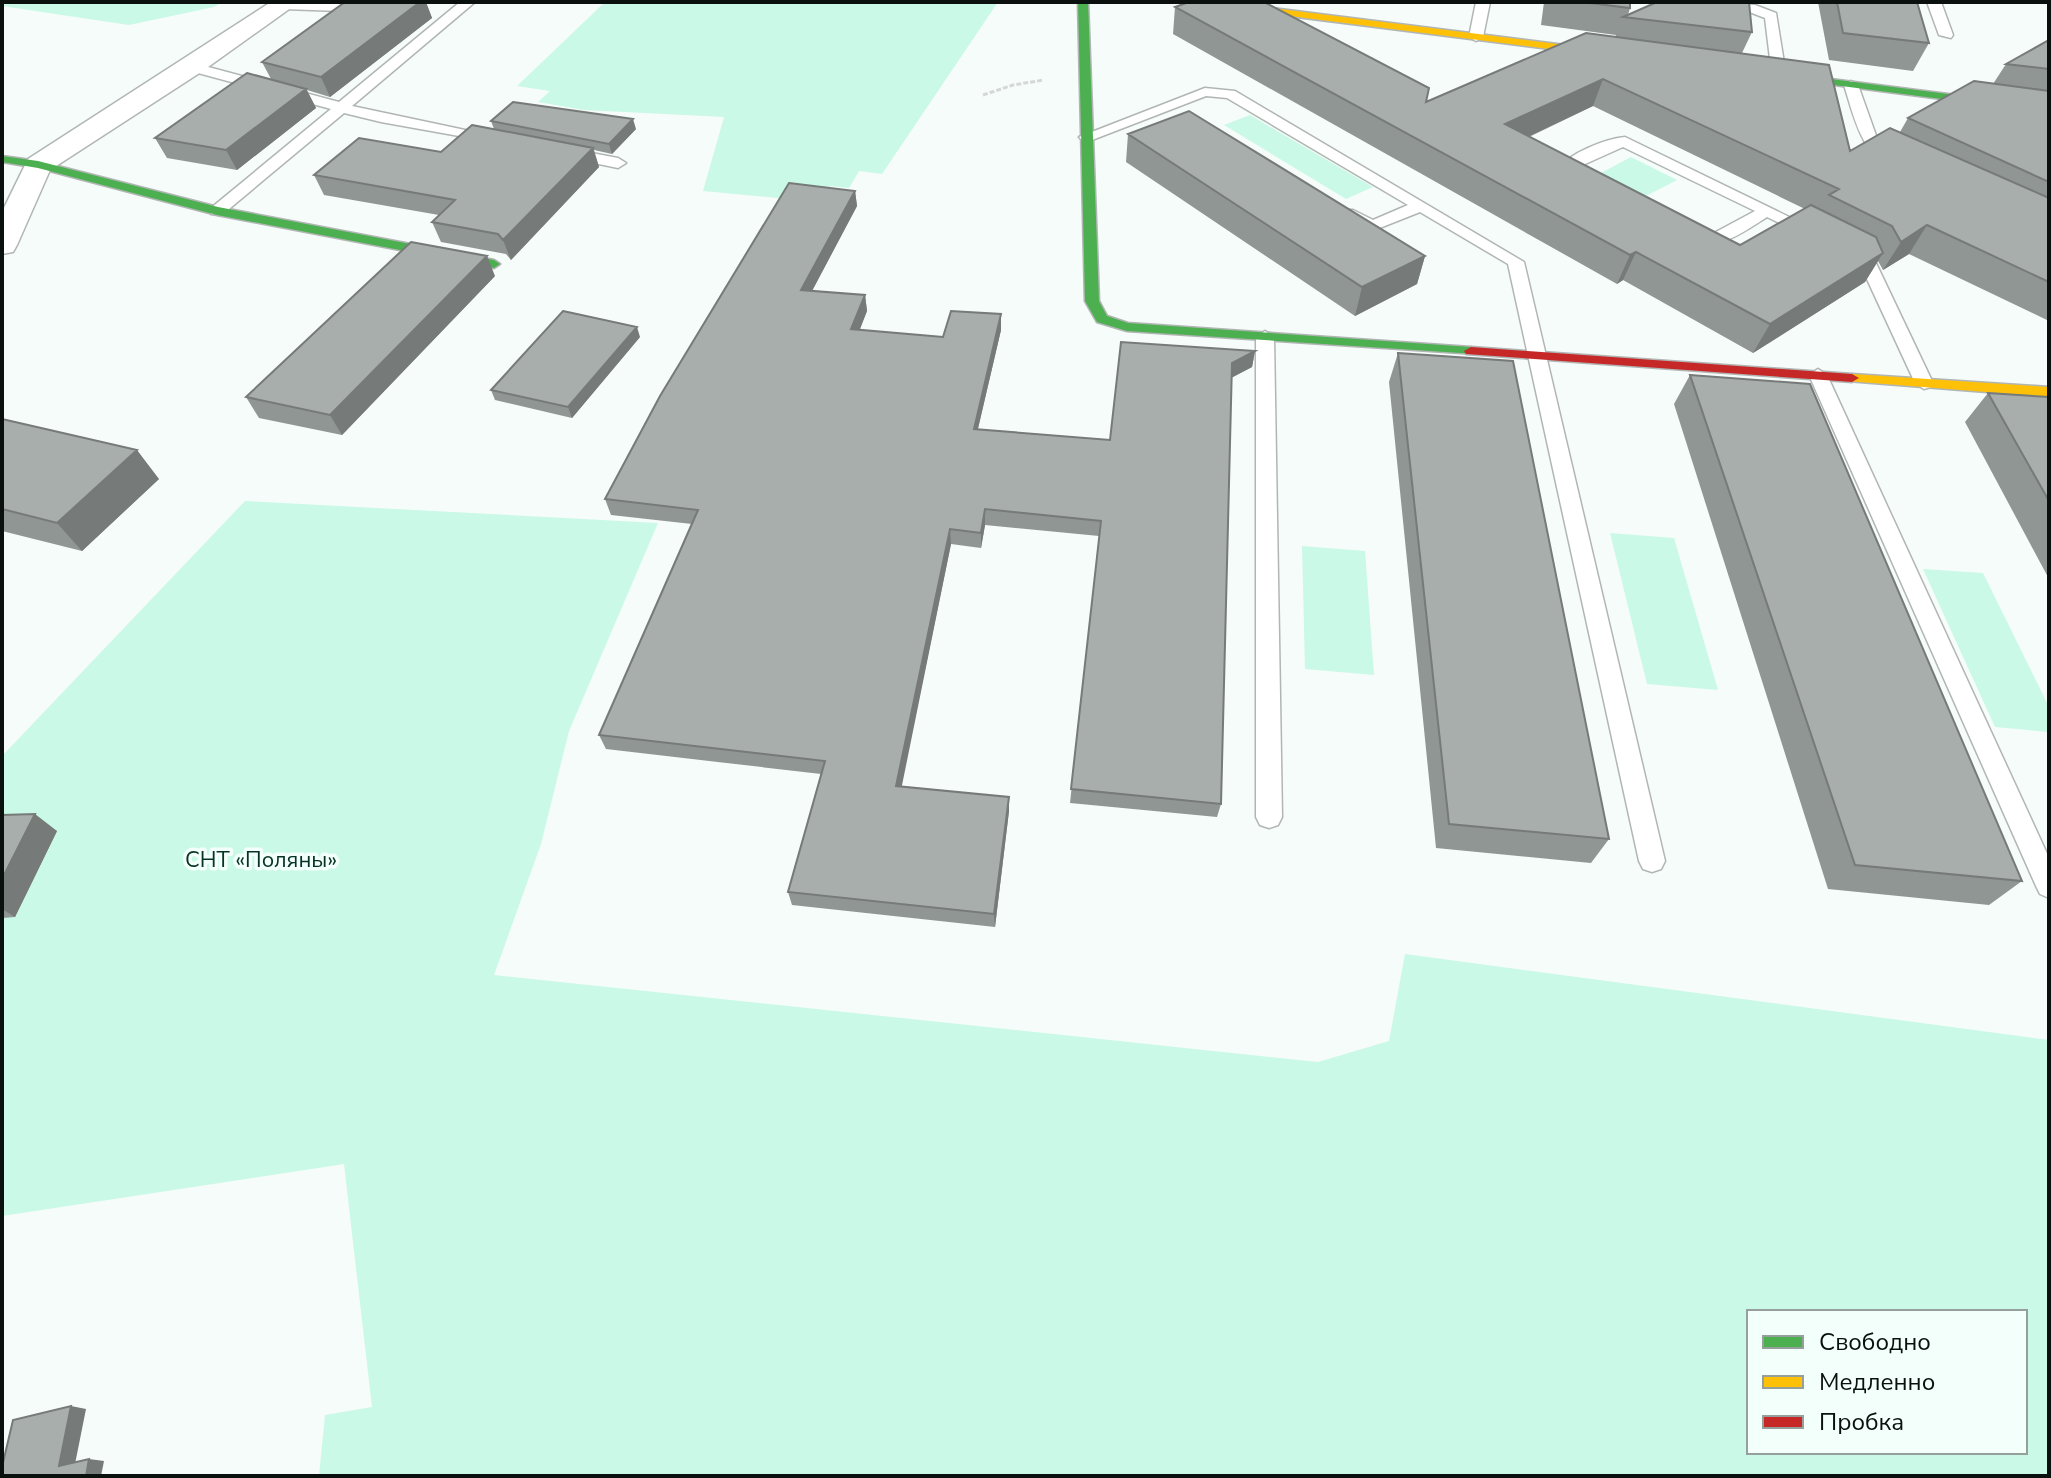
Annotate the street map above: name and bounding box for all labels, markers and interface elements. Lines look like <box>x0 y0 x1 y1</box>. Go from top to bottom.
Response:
park label: СНТ «Поляны» <box>185 845 337 875</box>
legend <box>1747 1310 2027 1454</box>
text: Свободно <box>1819 1326 1931 1358</box>
text: Медленно <box>1819 1366 1935 1398</box>
text: Пробка <box>1819 1406 1904 1438</box>

